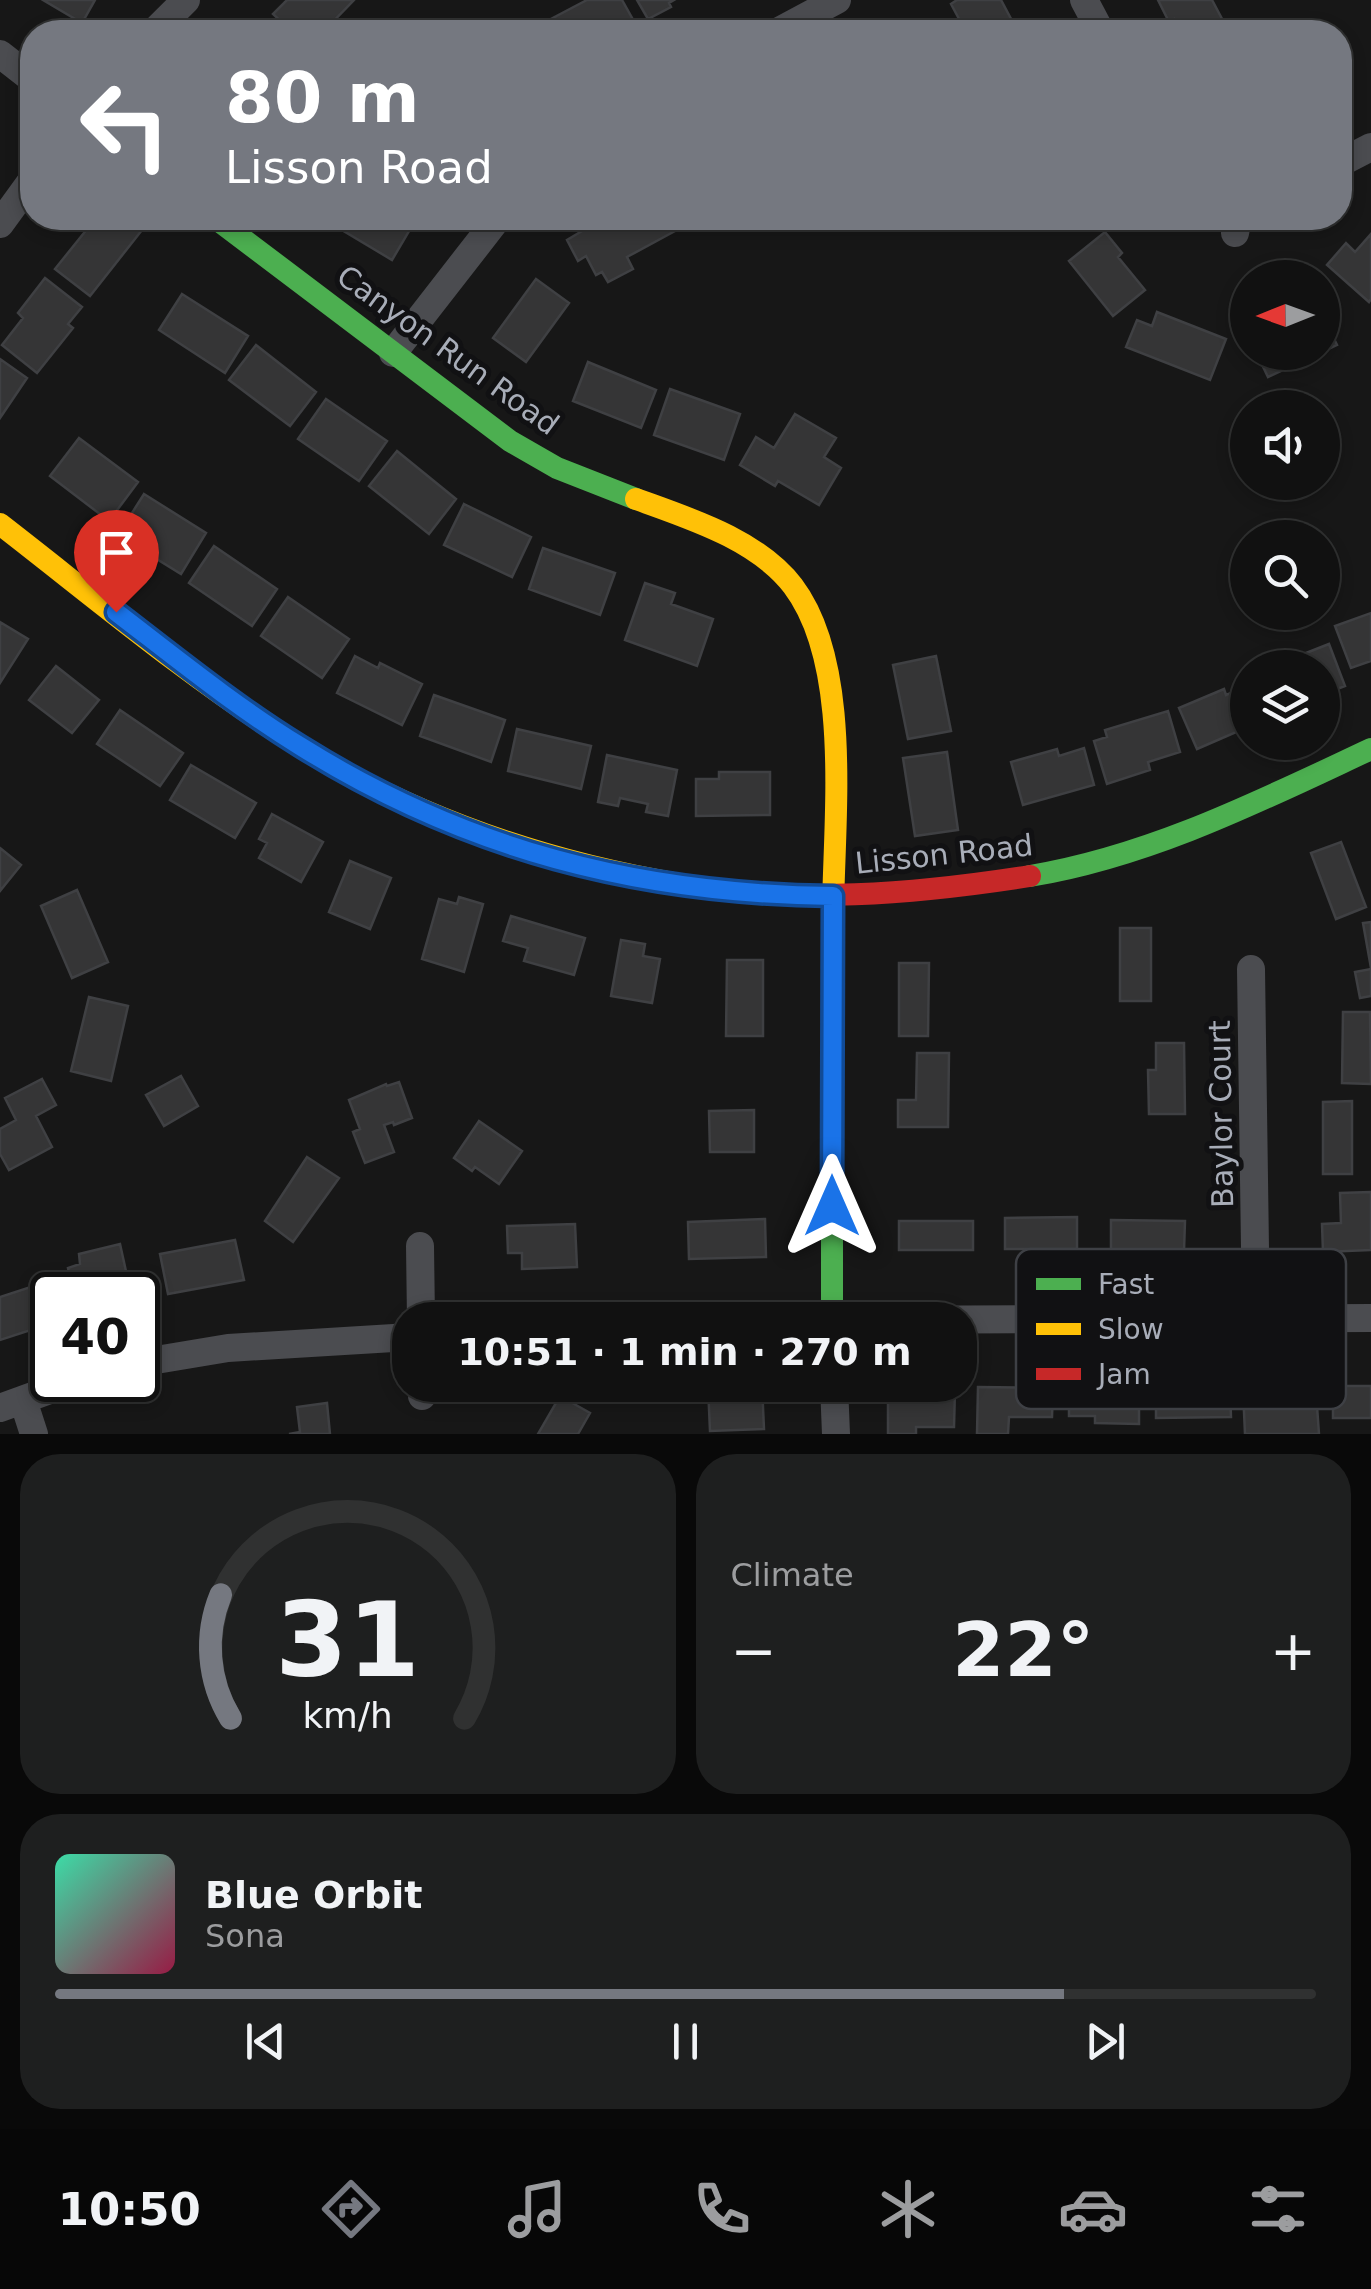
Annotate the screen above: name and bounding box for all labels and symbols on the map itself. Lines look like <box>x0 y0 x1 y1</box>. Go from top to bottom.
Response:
street label: Canyon Run Road <box>330 258 566 442</box>
north arrow <box>1230 260 1340 370</box>
pin <box>74 510 159 613</box>
street label: Lisson Road <box>853 827 1035 881</box>
street label: Baylor Court <box>1202 1020 1240 1208</box>
position arrow <box>780 1154 884 1258</box>
legend <box>1016 1249 1346 1409</box>
text: Fast <box>1098 1268 1154 1301</box>
speed limit sign: 40 <box>30 1272 160 1402</box>
text: Slow <box>1098 1313 1164 1346</box>
text: Jam <box>1096 1358 1151 1391</box>

